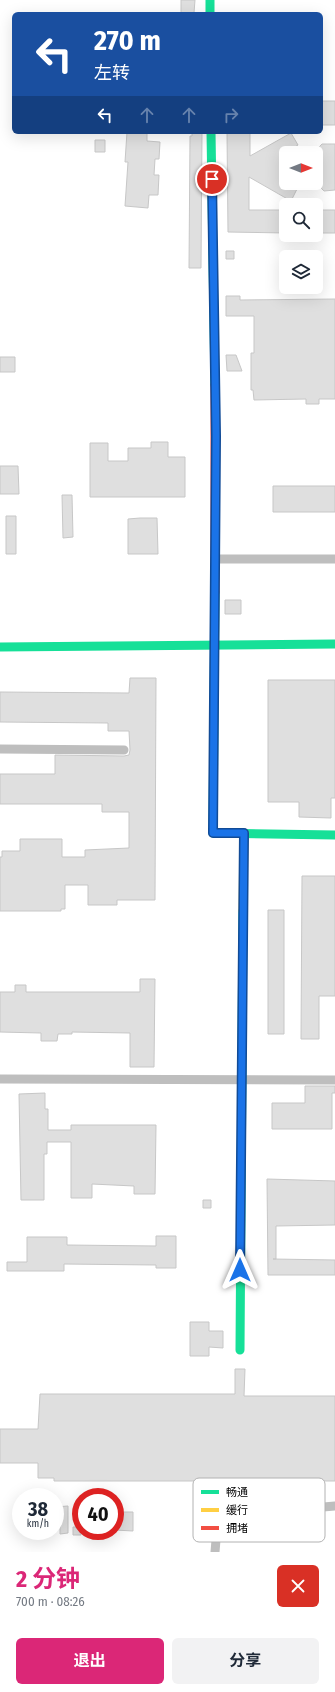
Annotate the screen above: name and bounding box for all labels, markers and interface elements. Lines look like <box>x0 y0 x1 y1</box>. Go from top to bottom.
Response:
text: 270 m <box>94 24 161 57</box>
icon: left <box>28 28 80 80</box>
text: 左转 <box>94 62 130 84</box>
icon: left <box>94 104 116 126</box>
icon: ahead <box>136 104 158 126</box>
icon: ahead <box>178 104 200 126</box>
icon: right <box>220 104 242 126</box>
north arrow <box>279 146 323 190</box>
map controls <box>279 146 323 294</box>
pin <box>195 162 229 196</box>
icon: arrive <box>201 168 223 190</box>
button: search <box>279 198 323 242</box>
button: layers <box>279 250 323 294</box>
position arrow <box>219 1249 261 1291</box>
legend <box>193 1478 325 1542</box>
text: 畅通 <box>226 1486 248 1499</box>
speed limit sign: 40 <box>72 1488 124 1540</box>
text: 38 <box>28 1497 48 1521</box>
text: 缓行 <box>226 1504 248 1517</box>
text: km/h <box>27 1518 49 1530</box>
text: 拥堵 <box>226 1522 248 1535</box>
text: 2 分钟 <box>16 1565 80 1593</box>
button: close <box>277 1565 319 1607</box>
text: 700 m · 08:26 <box>16 1594 85 1609</box>
button: 退出 <box>16 1638 164 1684</box>
button: 分享 <box>172 1638 319 1684</box>

